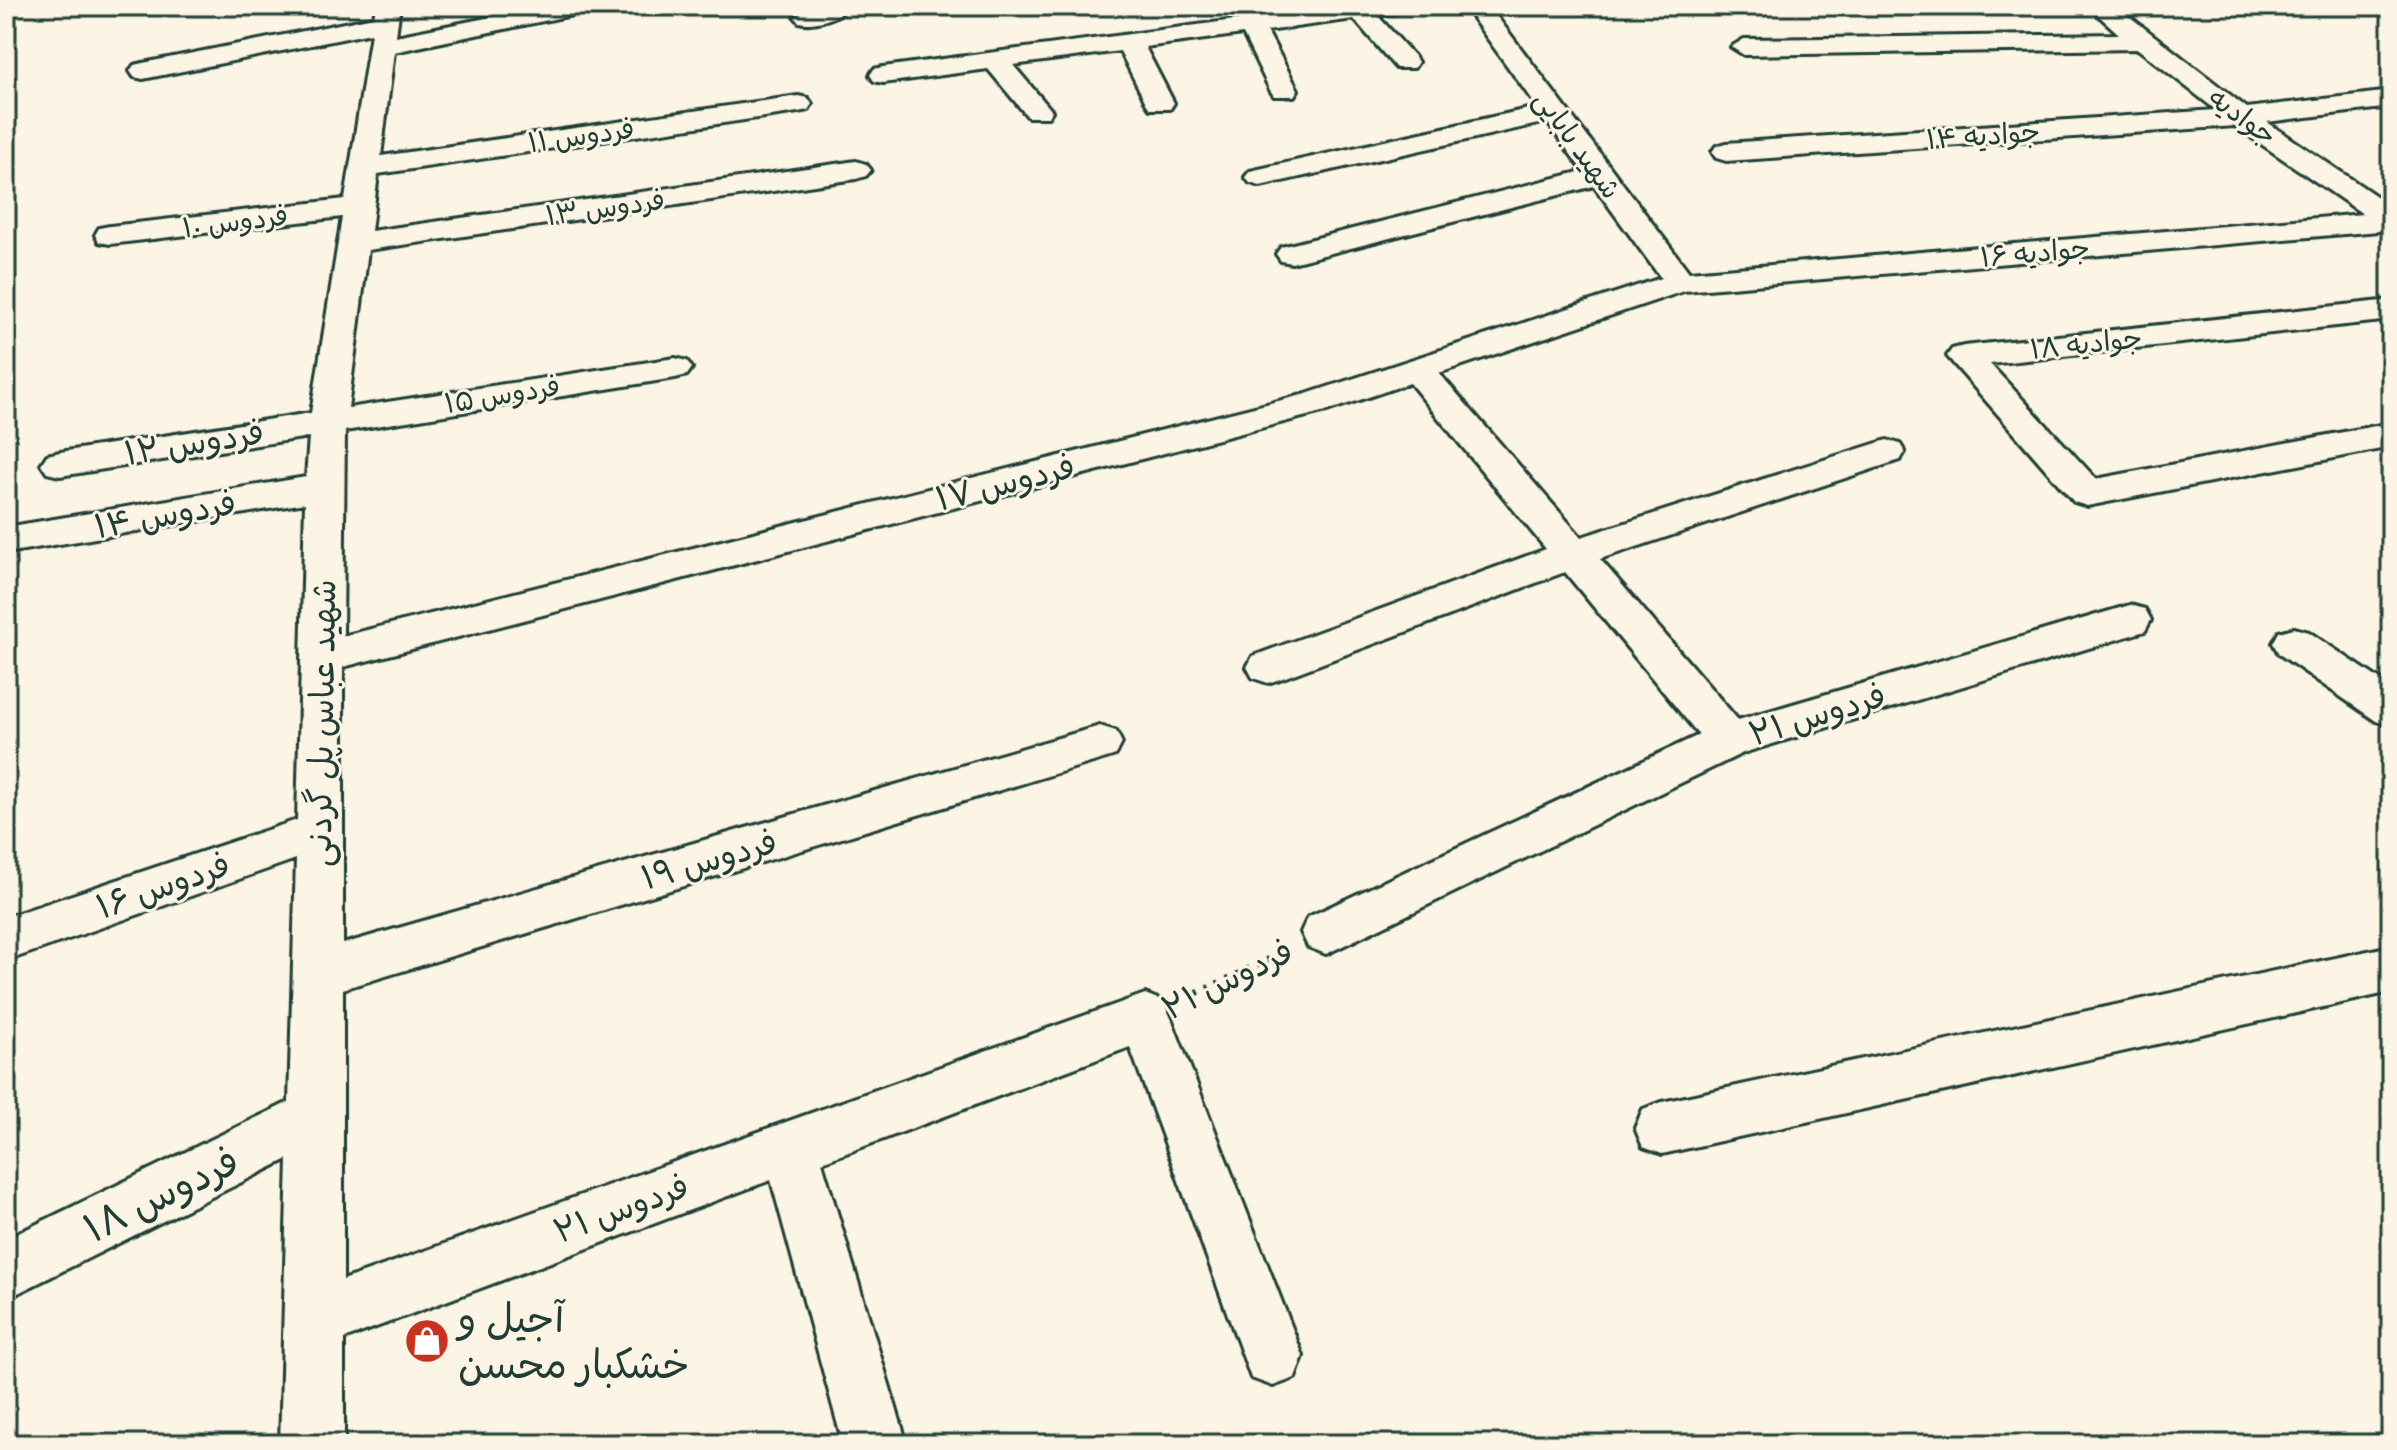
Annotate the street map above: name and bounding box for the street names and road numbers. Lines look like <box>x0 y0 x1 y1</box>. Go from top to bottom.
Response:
street label: جوادیه <box>2202 80 2284 153</box>
street label: شهید بابایی <box>1526 83 1629 206</box>
street label: فردوس ۱۱ <box>525 111 637 160</box>
street label: جوادیه ۱۴ <box>1925 114 2041 157</box>
street label: فردوس ۱۳ <box>543 182 667 233</box>
street label: فردوس ۱۰ <box>180 198 290 245</box>
street label: جوادیه ۱۶ <box>1979 230 2091 275</box>
street label: جوادیه ۱۸ <box>2028 320 2144 367</box>
street label: فردوس ۱۵ <box>442 368 562 421</box>
street label: فردوس ۱۲ <box>121 410 267 475</box>
street label: فردوس ۱۷ <box>931 444 1079 521</box>
street label: فردوس ۱۴ <box>91 481 240 548</box>
street label: شهید عباس پل گردنی <box>297 579 346 867</box>
street label: فردوس ۲۱ <box>1743 673 1891 756</box>
street label: فردوس ۱۹ <box>636 820 782 899</box>
street label: فردوس ۱۶ <box>91 843 236 928</box>
street label: فردوس ۲۱ <box>1154 929 1300 1030</box>
street label: فردوس ۱۸ <box>75 1136 247 1254</box>
street label: فردوس ۲۱ <box>548 1164 695 1253</box>

